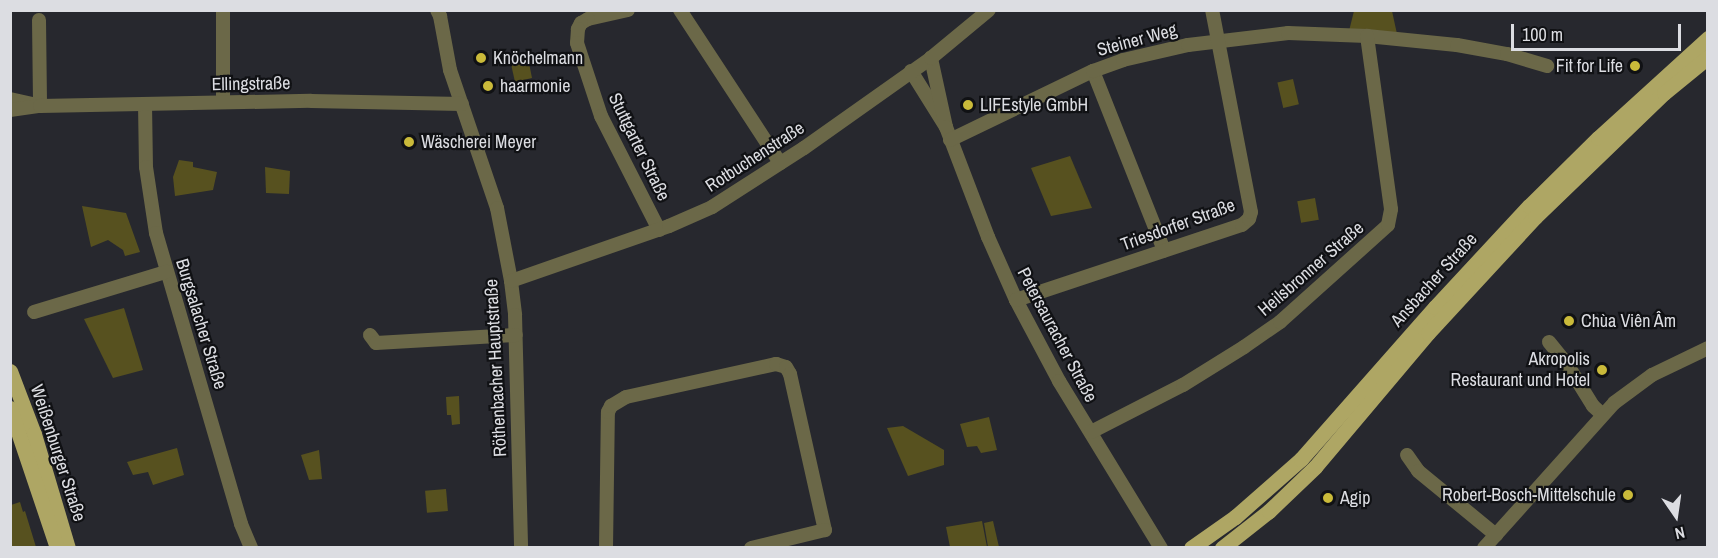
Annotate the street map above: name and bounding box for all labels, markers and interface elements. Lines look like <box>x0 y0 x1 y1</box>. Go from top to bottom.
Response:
scale bar <box>1514 12 1684 50</box>
street label: Steiner Weg <box>1095 19 1179 61</box>
text: 100 m <box>1522 22 1563 47</box>
place label: Knöchelmann <box>493 47 583 69</box>
marker: Knöchelmann <box>474 51 488 65</box>
place label: Fit for Life <box>1556 55 1623 77</box>
marker: Fit for Life <box>1628 59 1642 73</box>
street label: Ellingstraße <box>211 73 291 95</box>
place label: haarmonie <box>500 75 571 97</box>
marker: haarmonie <box>481 79 495 93</box>
street label: Stuttgarter Straße <box>604 90 674 204</box>
place label: LIFEstyle GmbH <box>980 94 1088 116</box>
marker: LIFEstyle GmbH <box>961 98 975 112</box>
street label: Rotbuchenstraße <box>702 117 808 197</box>
place label: Wäscherei Meyer <box>421 131 536 153</box>
marker: Wäscherei Meyer <box>402 135 416 149</box>
street label: Triesdorfer Straße <box>1118 194 1238 256</box>
street label: Heilsbronner Straße <box>1254 217 1368 321</box>
street label: Ansbacher Straße <box>1386 229 1482 331</box>
street label: Burgsalacher Straße <box>171 256 231 392</box>
street label: Petersauracher Straße <box>1012 264 1102 406</box>
street label: Röthenbacher Hauptstraße <box>481 279 511 457</box>
place label: Chùa Viên Âm <box>1581 310 1677 332</box>
marker: Chùa Viên Âm <box>1562 314 1576 328</box>
place label: Akropolis Restaurant und Hotel <box>1451 349 1590 392</box>
marker: Akropolis Restaurant und Hotel <box>1595 363 1609 377</box>
street label: Weißenburger Straße <box>26 382 90 524</box>
place label: Robert-Bosch-Mittelschule <box>1442 484 1616 506</box>
north arrow <box>1646 486 1706 546</box>
place label: Agip <box>1340 487 1370 509</box>
marker: Robert-Bosch-Mittelschule <box>1621 488 1635 502</box>
marker: Agip <box>1321 491 1335 505</box>
text: N <box>1673 522 1687 545</box>

